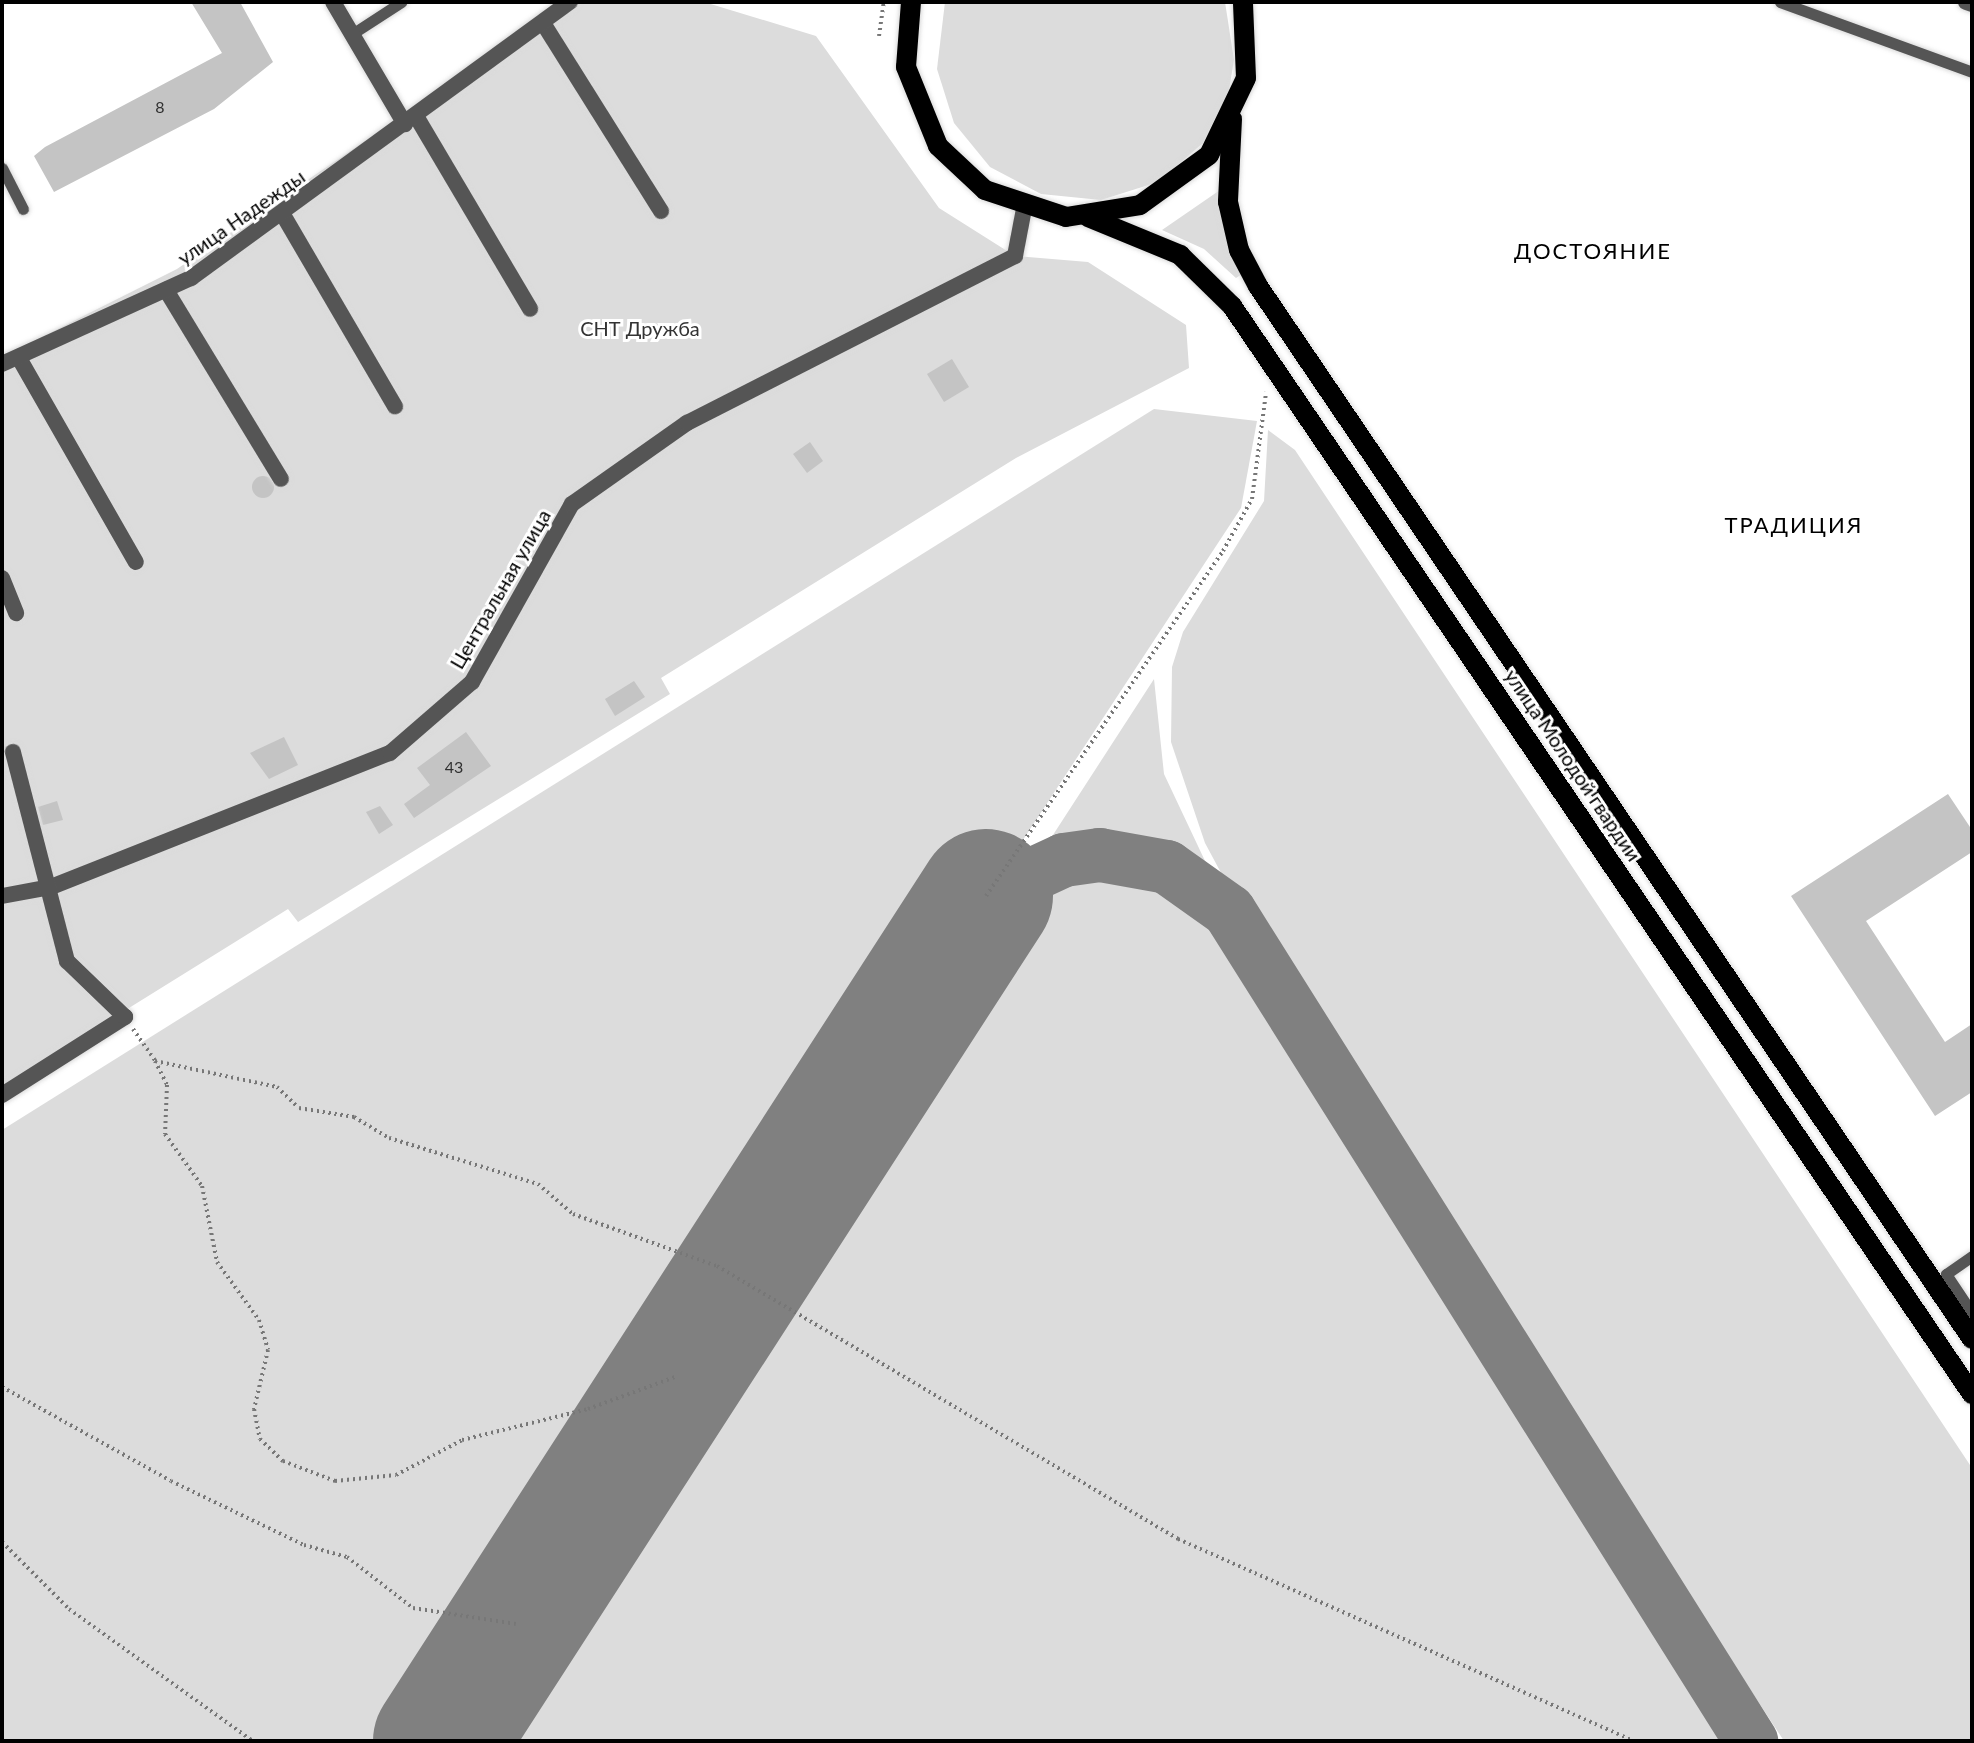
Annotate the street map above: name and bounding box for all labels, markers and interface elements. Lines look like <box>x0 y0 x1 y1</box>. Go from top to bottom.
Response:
house number: 8 <box>155 97 165 117</box>
street label: улица Надежды <box>173 164 309 270</box>
district label: ДОСТОЯНИЕ <box>1514 238 1672 264</box>
park label: СНТ Дружба <box>580 316 700 340</box>
street label: Центральная улица <box>445 505 555 673</box>
district label: ТРАДИЦИЯ <box>1725 512 1863 538</box>
street label: улица Молодой гвардии <box>1500 665 1646 865</box>
house number: 43 <box>445 757 463 777</box>

